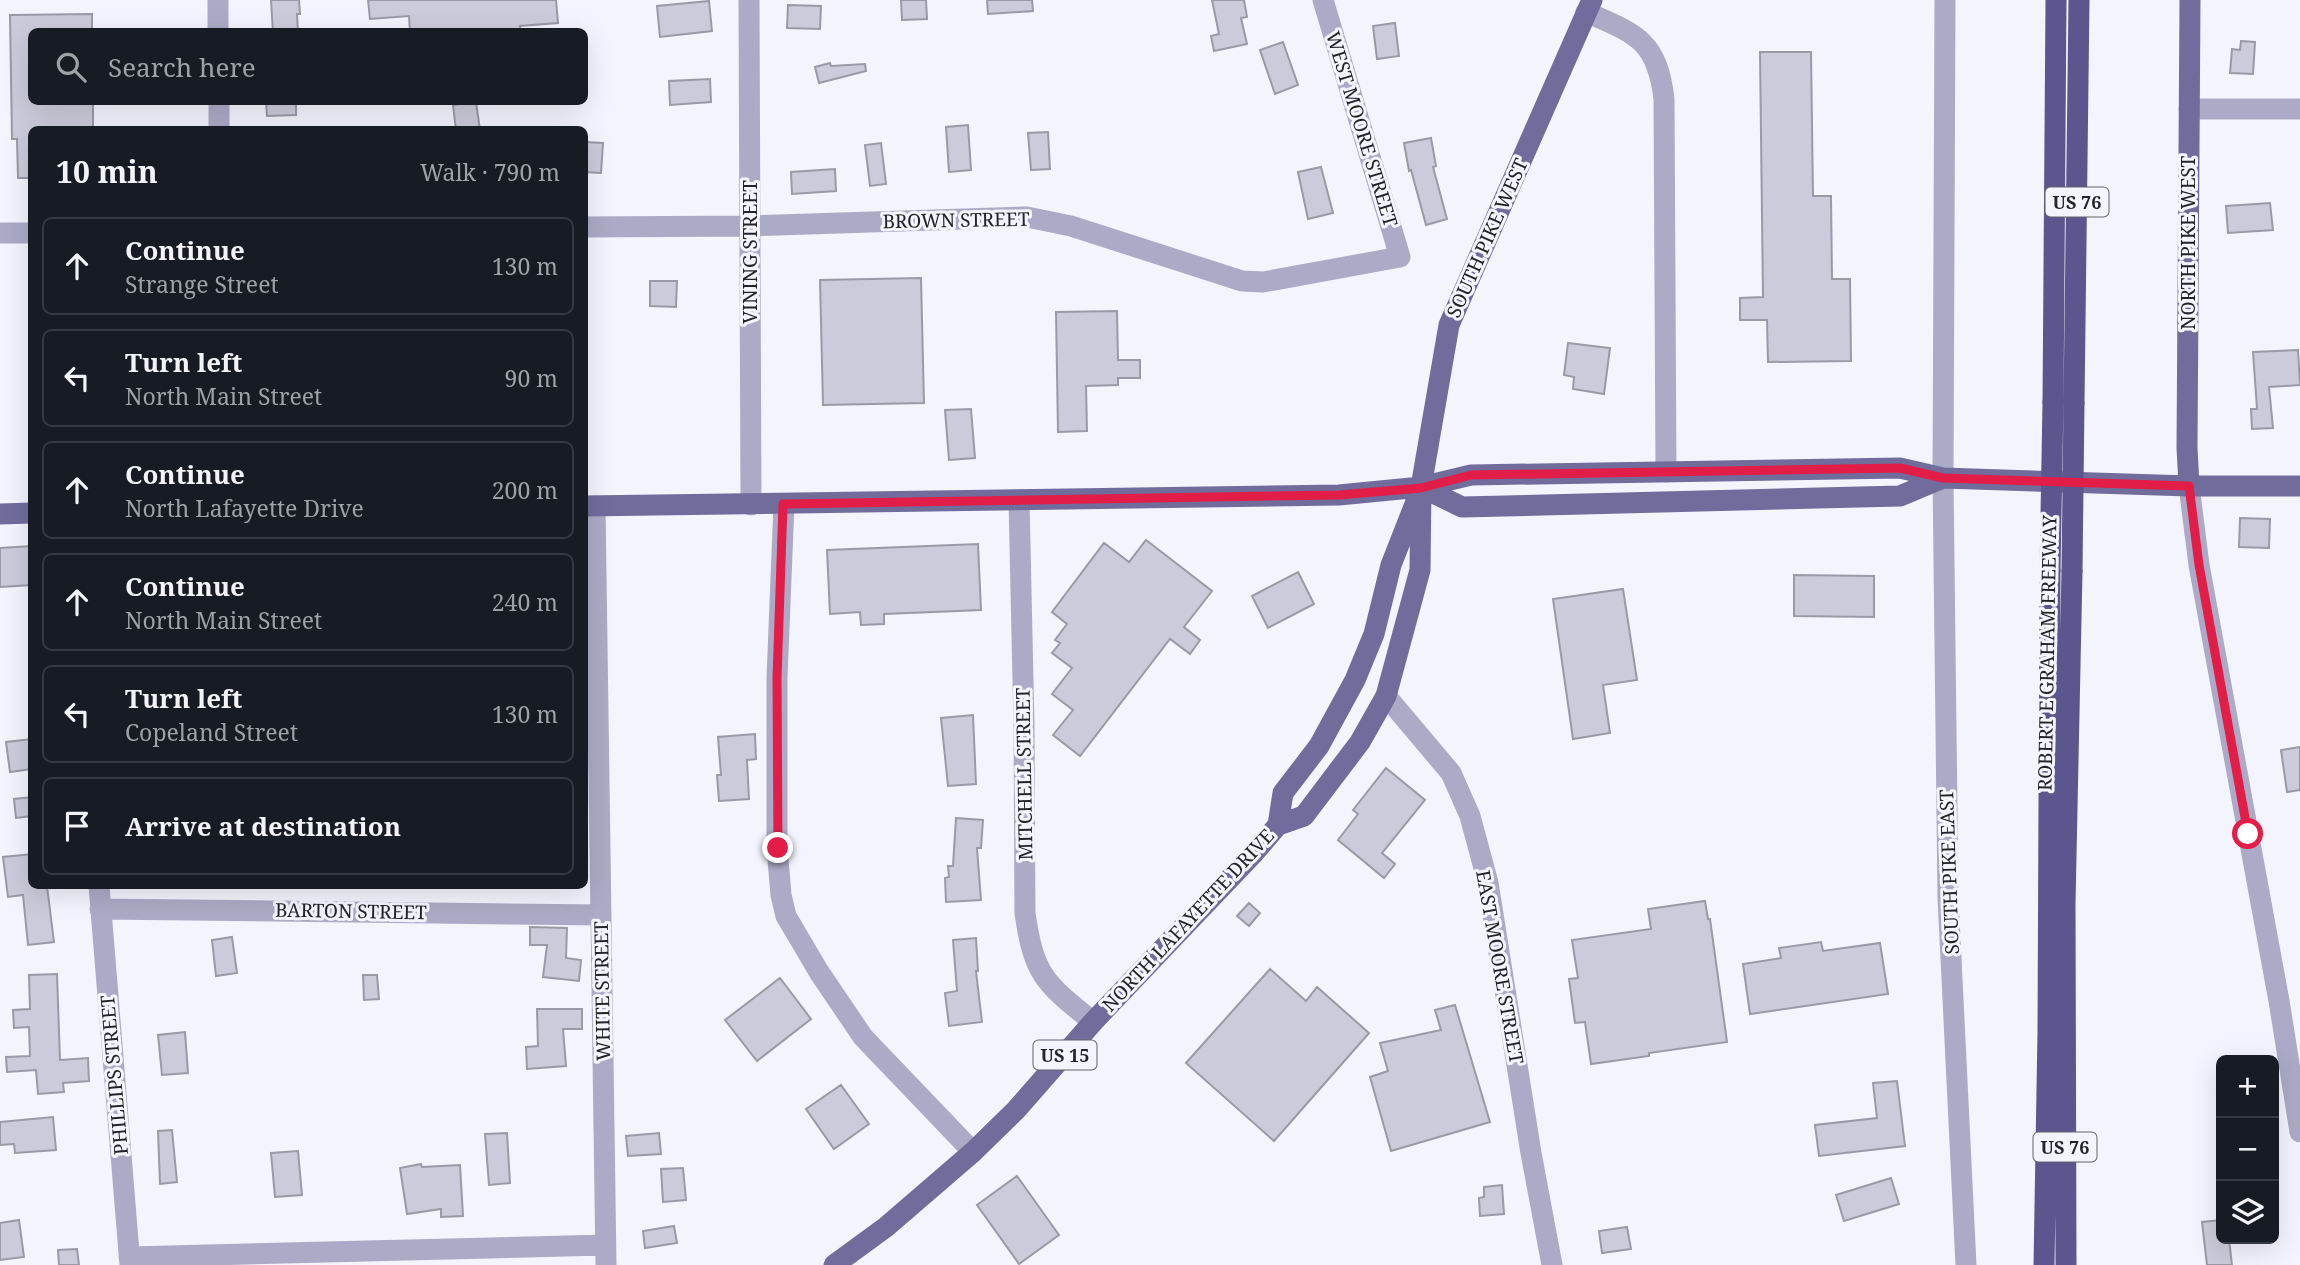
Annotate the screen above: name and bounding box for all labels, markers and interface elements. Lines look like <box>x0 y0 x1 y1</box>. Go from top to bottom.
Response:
search box <box>28 28 588 105</box>
street label: WEST MOORE STREET <box>1320 28 1404 230</box>
icon: search <box>52 48 90 86</box>
text: Search here <box>108 49 256 85</box>
text: 10 min <box>56 151 158 192</box>
street label: SOUTH PIKE WEST <box>1440 154 1534 322</box>
text: Walk · 790 m <box>420 156 560 188</box>
street label: NORTH PIKE WEST <box>2175 156 2201 330</box>
street label: VINING STREET <box>737 180 763 324</box>
road number: US 76 <box>2046 188 2108 216</box>
street label: BROWN STREET <box>882 206 1030 234</box>
text: Continue <box>125 232 245 268</box>
icon: ahead <box>58 247 96 285</box>
text: 130 m <box>492 250 558 282</box>
text: Strange Street <box>125 268 279 300</box>
text: Turn left <box>125 344 242 380</box>
icon: left <box>58 359 96 397</box>
text: 90 m <box>505 362 558 394</box>
text: North Main Street <box>125 380 322 412</box>
text: Continue <box>125 456 245 492</box>
icon: ahead <box>58 471 96 509</box>
text: 200 m <box>492 474 558 506</box>
text: North Lafayette Drive <box>125 492 364 524</box>
street label: ROBERT E GRAHAM FREEWAY <box>2032 515 2062 791</box>
text: Continue <box>125 568 245 604</box>
icon: ahead <box>58 583 96 621</box>
text: 240 m <box>492 586 558 618</box>
text: North Main Street <box>125 604 322 636</box>
text: Turn left <box>125 680 242 716</box>
street label: MITCHELL STREET <box>1009 687 1039 861</box>
icon: left <box>58 695 96 733</box>
text: 130 m <box>492 698 558 730</box>
text: Copeland Street <box>125 716 298 748</box>
street label: SOUTH PIKE EAST <box>1933 789 1965 955</box>
icon: arrive <box>58 807 96 845</box>
text: Arrive at destination <box>125 808 401 844</box>
route start <box>2232 818 2263 849</box>
street label: NORTH LAFAYETTE DRIVE <box>1096 823 1280 1017</box>
route end <box>762 832 793 863</box>
street label: EAST MOORE STREET <box>1470 868 1530 1066</box>
street label: BARTON STREET <box>275 897 427 925</box>
street label: WHITE STREET <box>588 921 616 1061</box>
street label: PHILLIPS STREET <box>94 994 134 1156</box>
road number: US 15 <box>1034 1040 1096 1070</box>
map controls <box>2216 1055 2279 1244</box>
button: + <box>2216 1055 2279 1118</box>
button: − <box>2216 1118 2279 1181</box>
road number: US 76 <box>2034 1132 2096 1162</box>
button: layers <box>2216 1181 2279 1244</box>

